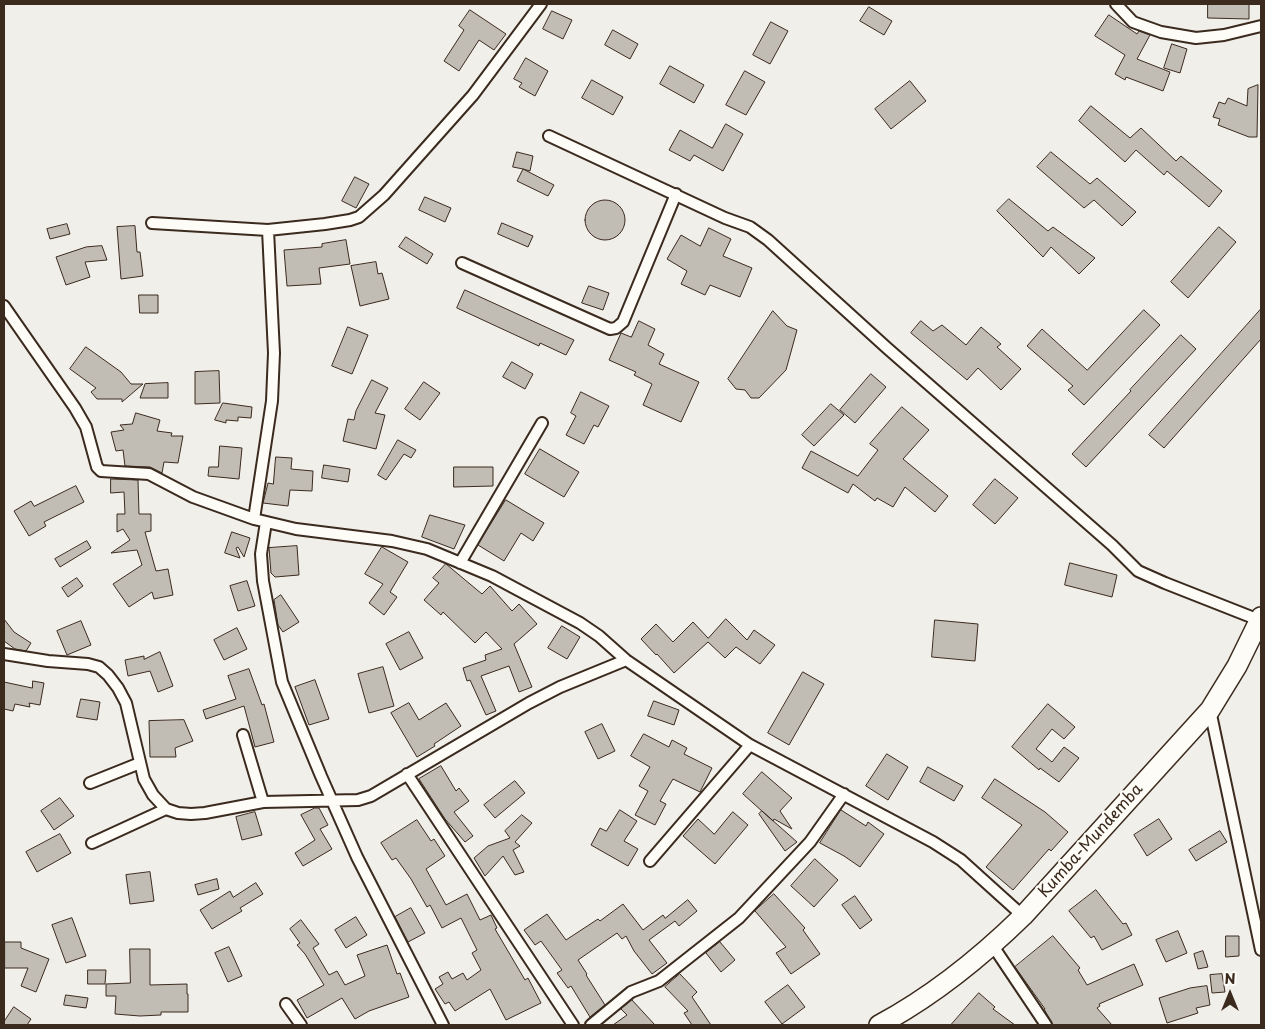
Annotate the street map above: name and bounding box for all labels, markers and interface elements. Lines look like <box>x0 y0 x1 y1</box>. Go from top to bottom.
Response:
street label: Kumba-Mundemba <box>1035 780 1147 902</box>
text: N <box>1224 968 1236 989</box>
north arrow <box>1205 969 1255 1019</box>

